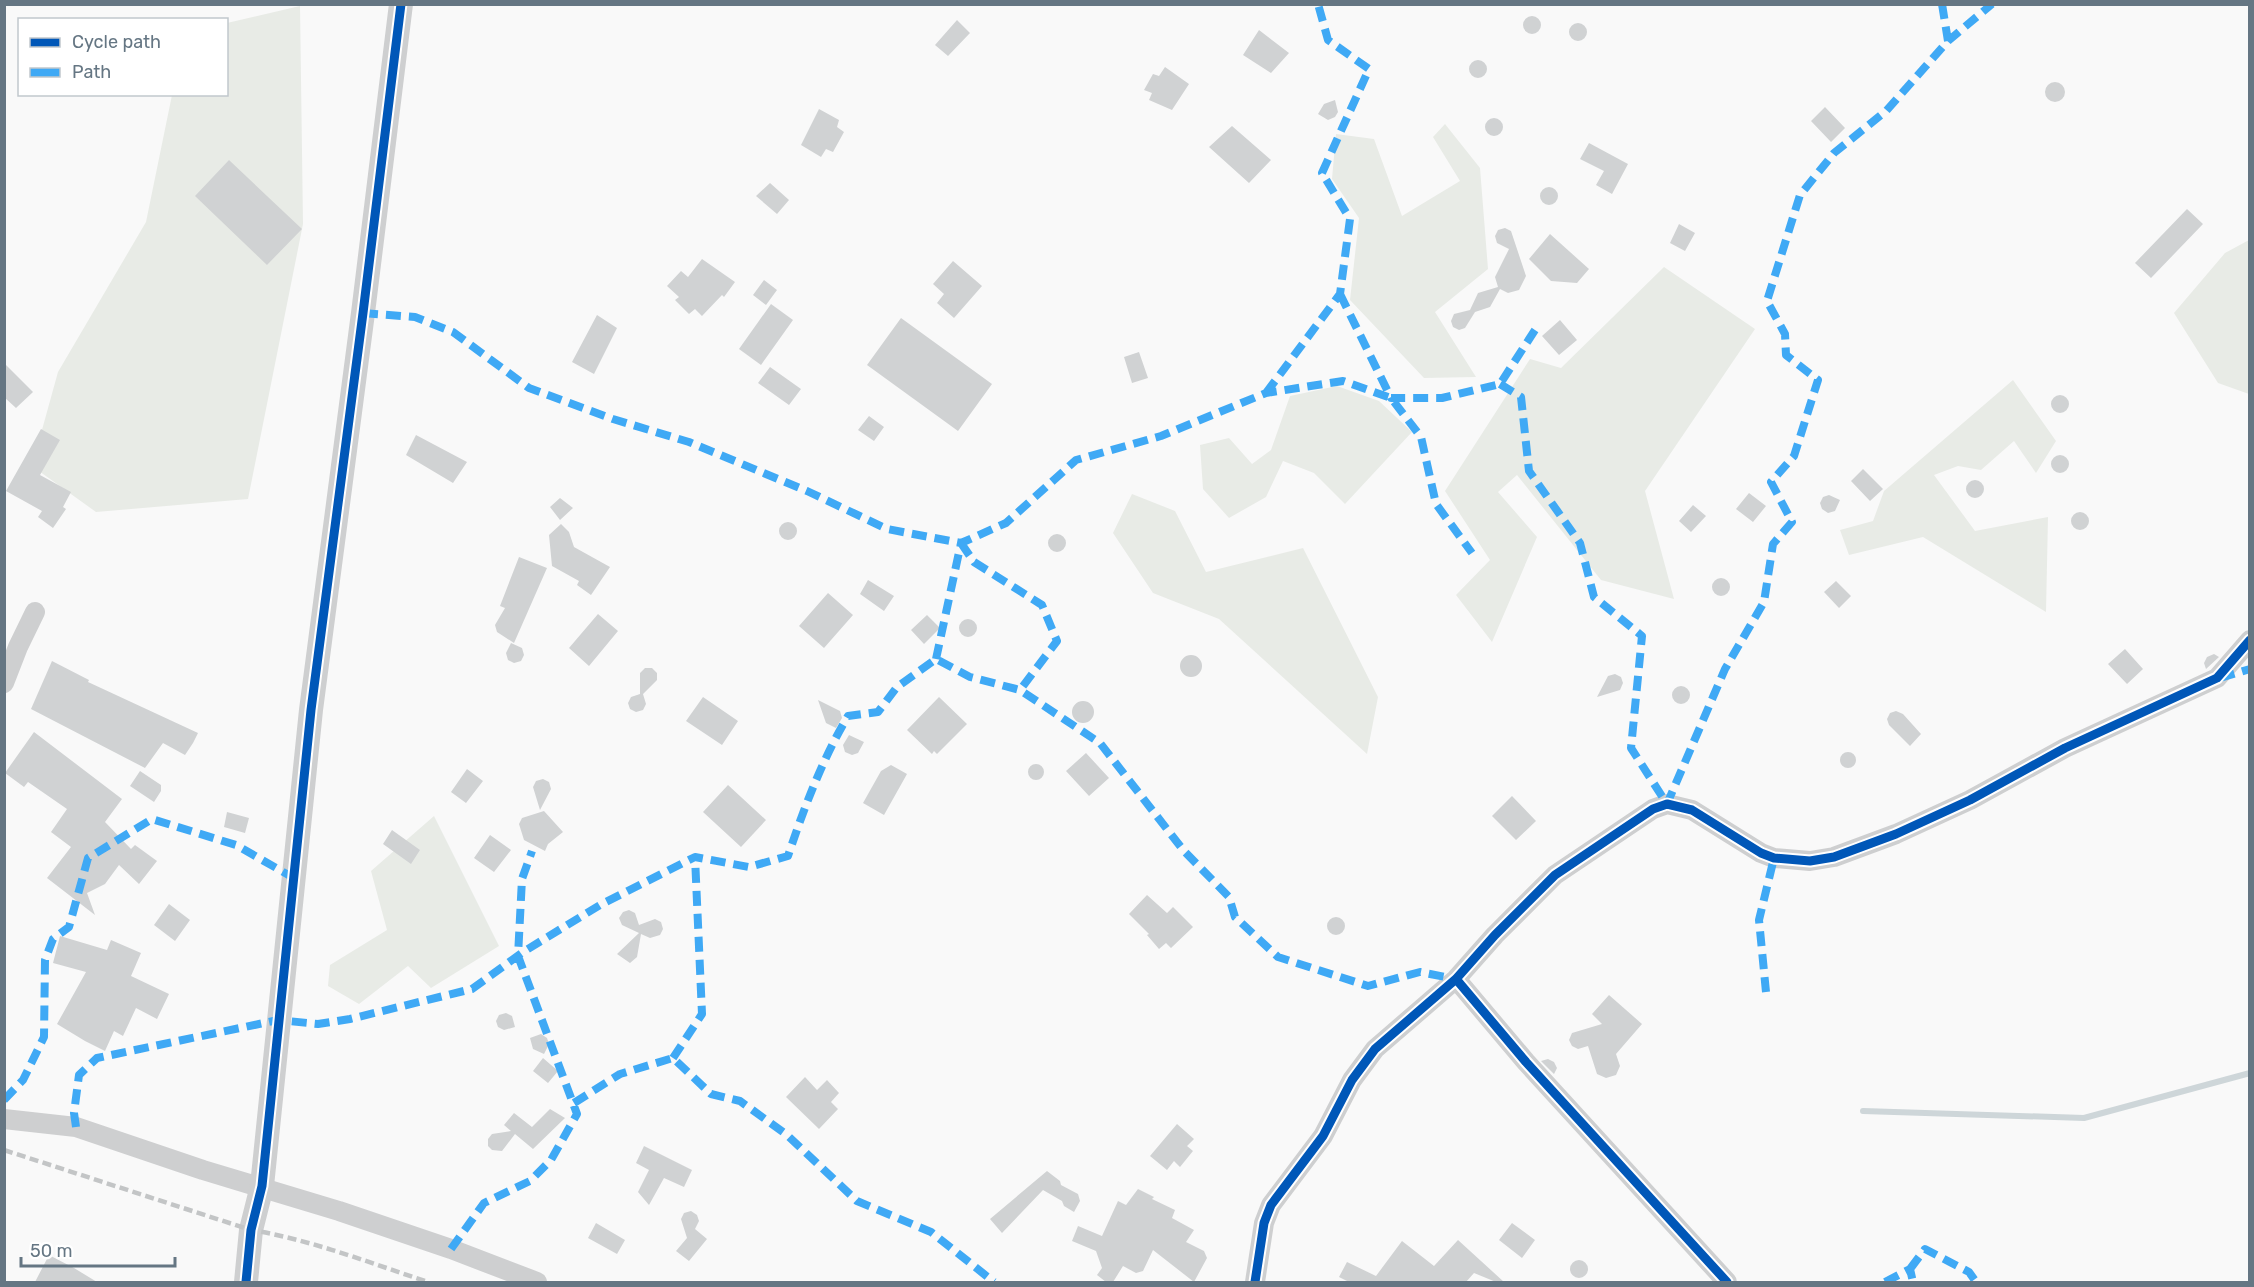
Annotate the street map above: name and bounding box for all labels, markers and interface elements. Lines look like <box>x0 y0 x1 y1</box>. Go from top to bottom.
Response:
legend <box>18 18 228 96</box>
text: Cycle path <box>72 31 161 53</box>
text: Path <box>72 61 111 83</box>
scale bar <box>21 1230 176 1268</box>
text: 50 m <box>30 1240 73 1262</box>

